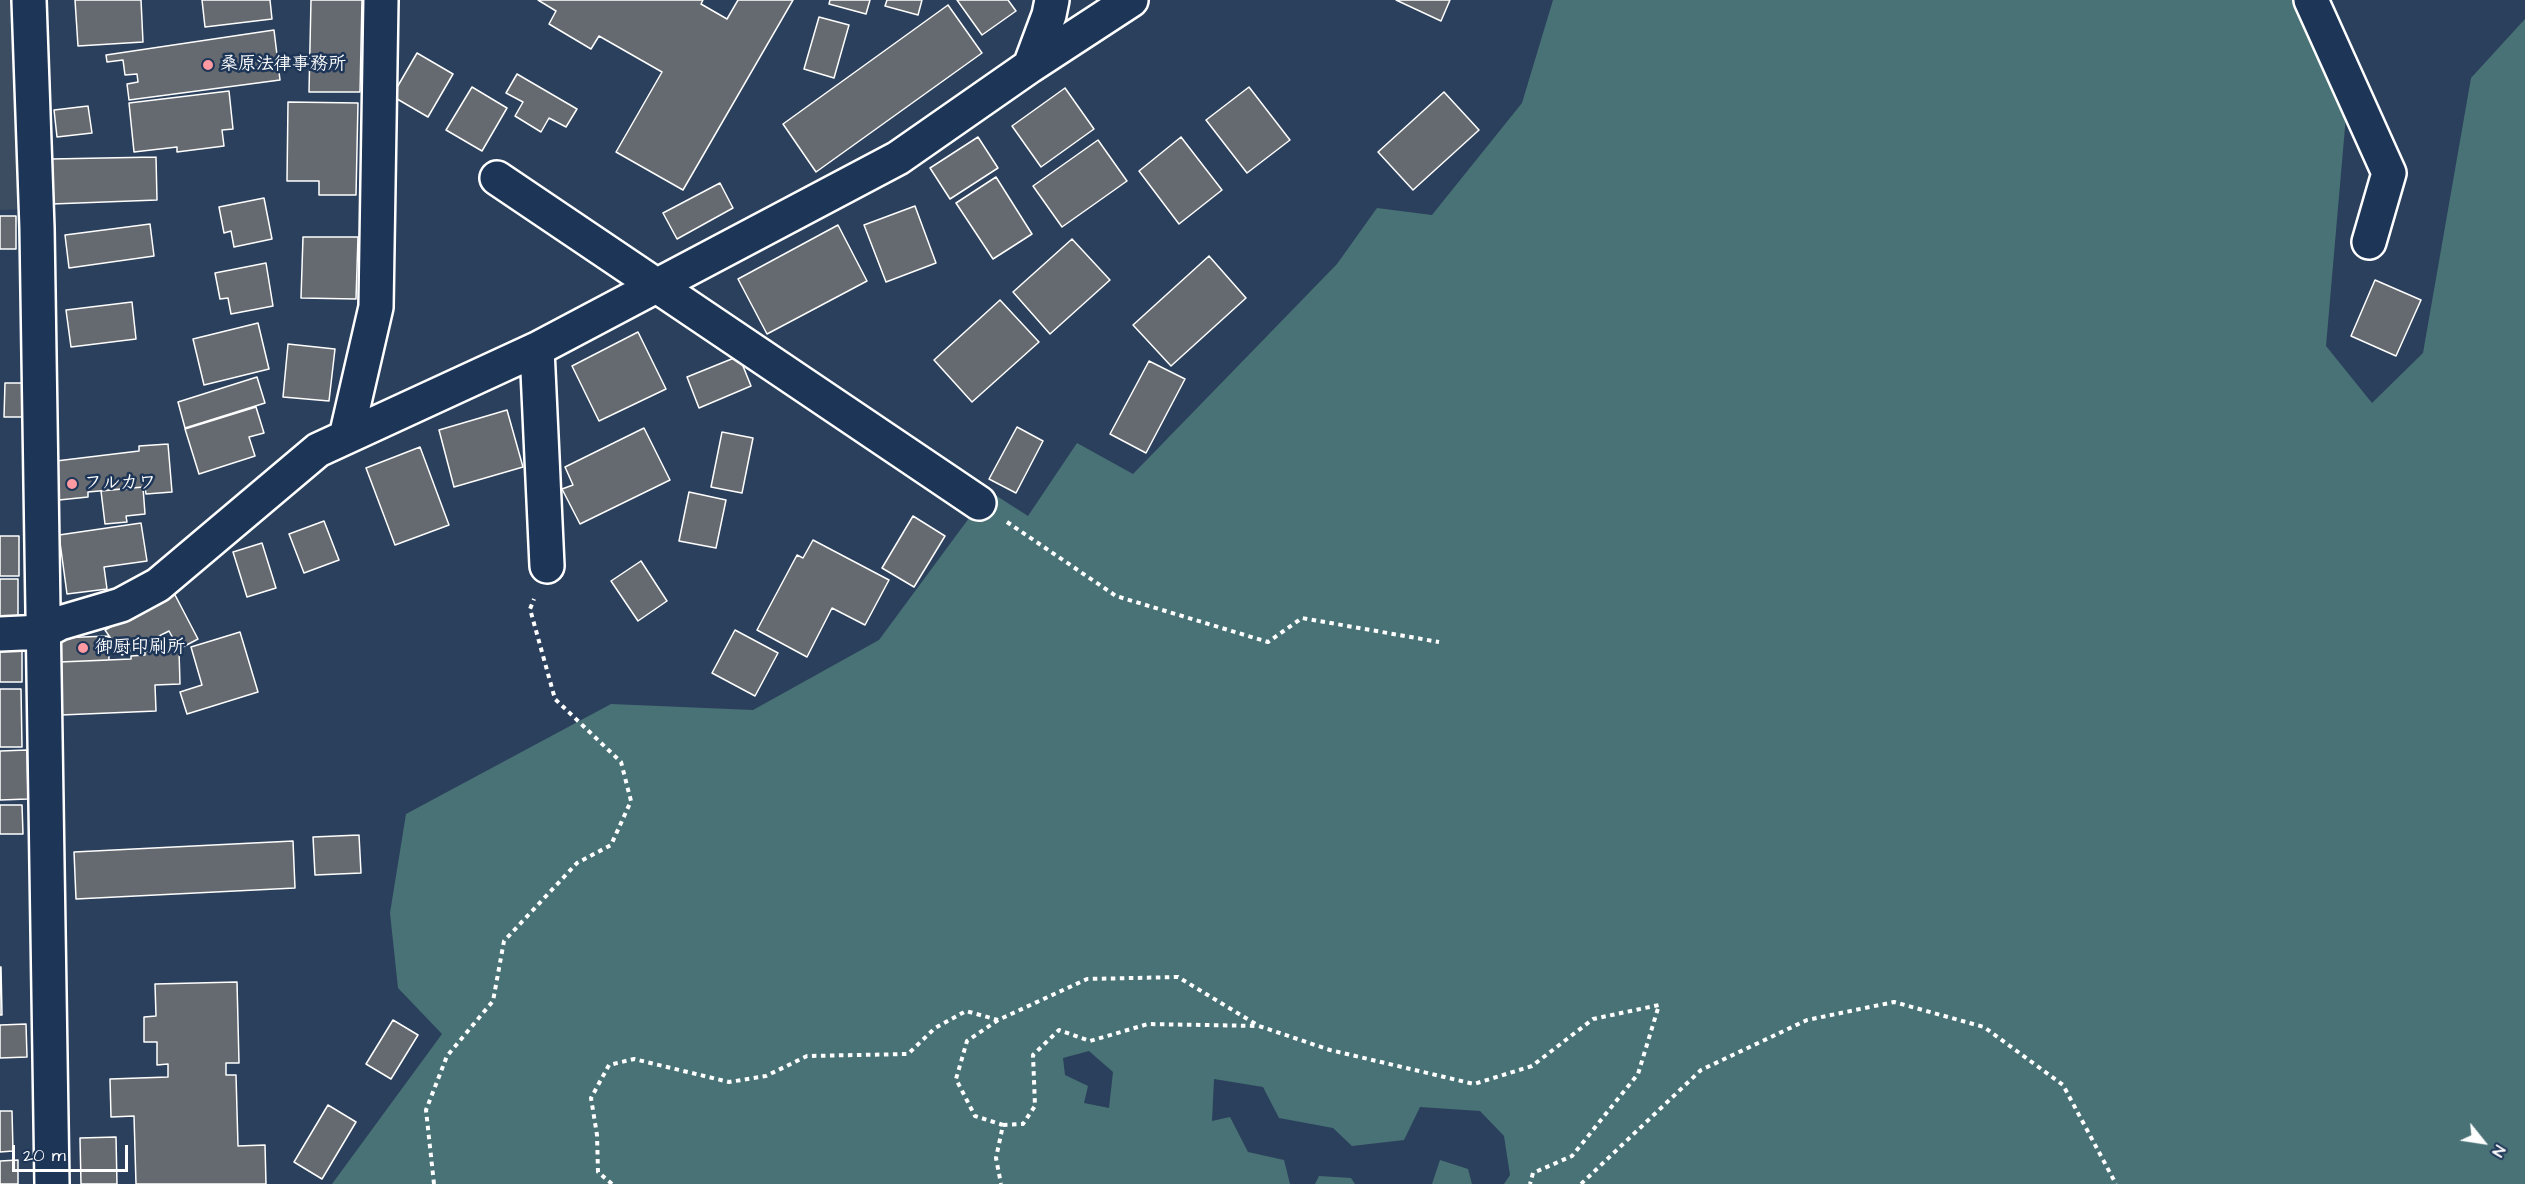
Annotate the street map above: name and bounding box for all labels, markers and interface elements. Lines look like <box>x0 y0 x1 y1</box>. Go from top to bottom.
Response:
place label: 桑原法律事務所 <box>220 54 346 76</box>
marker: 桑原法律事務所 <box>201 58 215 72</box>
place label: フルカワ <box>84 473 156 495</box>
marker: フルカワ <box>65 477 79 491</box>
place label: 御厨印刷所 <box>95 637 185 659</box>
marker: 御厨印刷所 <box>76 641 90 655</box>
north arrow <box>2453 1112 2513 1172</box>
scale bar <box>15 1133 130 1171</box>
text: N <box>2487 1141 2511 1161</box>
text: 20 m <box>23 1143 66 1168</box>

